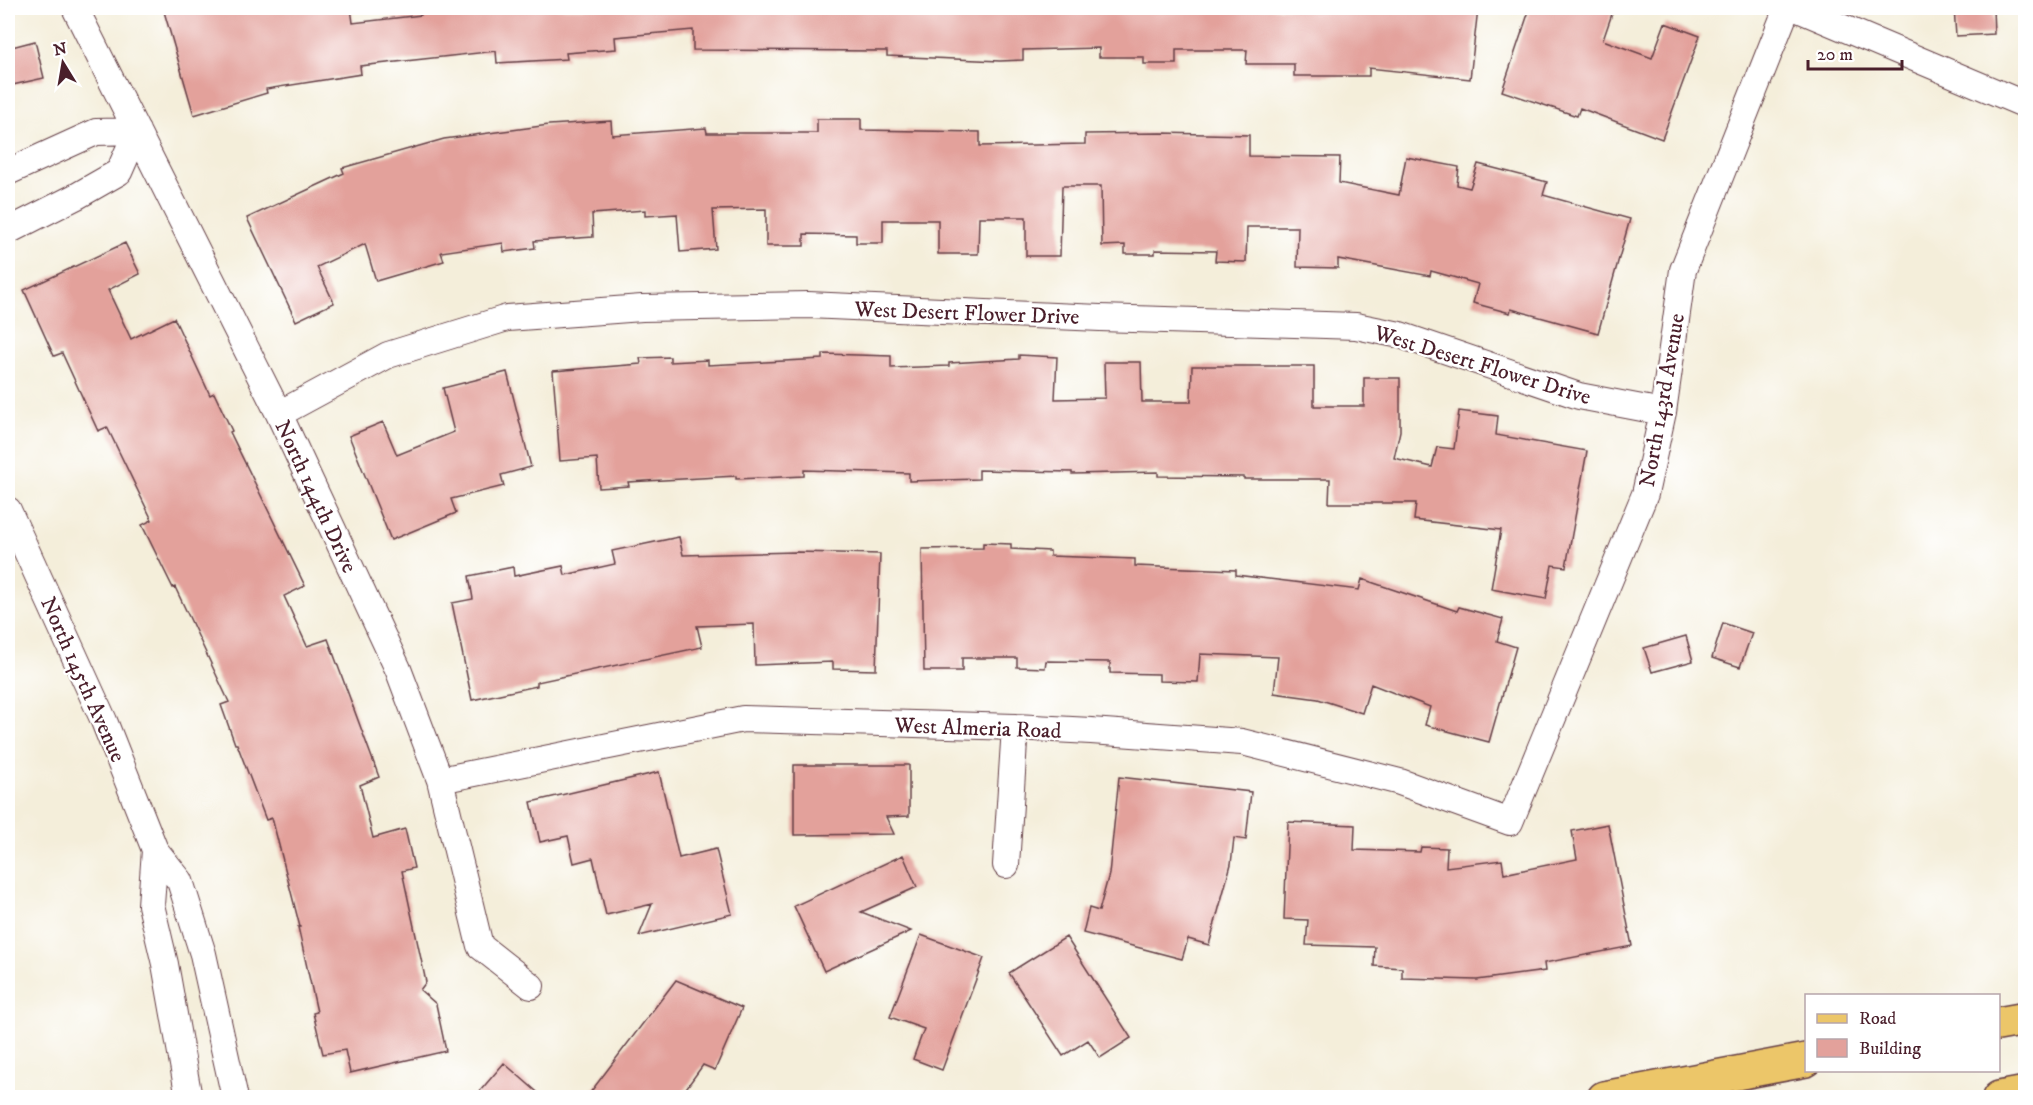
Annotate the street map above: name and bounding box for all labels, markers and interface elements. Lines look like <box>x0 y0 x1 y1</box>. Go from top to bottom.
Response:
north arrow <box>33 33 93 93</box>
scale bar <box>1808 33 1902 71</box>
text: N <box>52 38 69 60</box>
text: 20 m <box>1817 44 1853 66</box>
street label: West Desert Flower Drive <box>853 296 1080 331</box>
street label: North 143rd Avenue <box>1634 311 1691 489</box>
street label: West Desert Flower Drive <box>1370 319 1594 411</box>
street label: North 144th Drive <box>268 416 363 577</box>
street label: North 145th Avenue <box>34 593 131 766</box>
street label: West Almeria Road <box>893 712 1062 745</box>
legend <box>1805 994 2000 1072</box>
text: Road <box>1859 1008 1896 1030</box>
text: Building <box>1859 1038 1921 1060</box>

